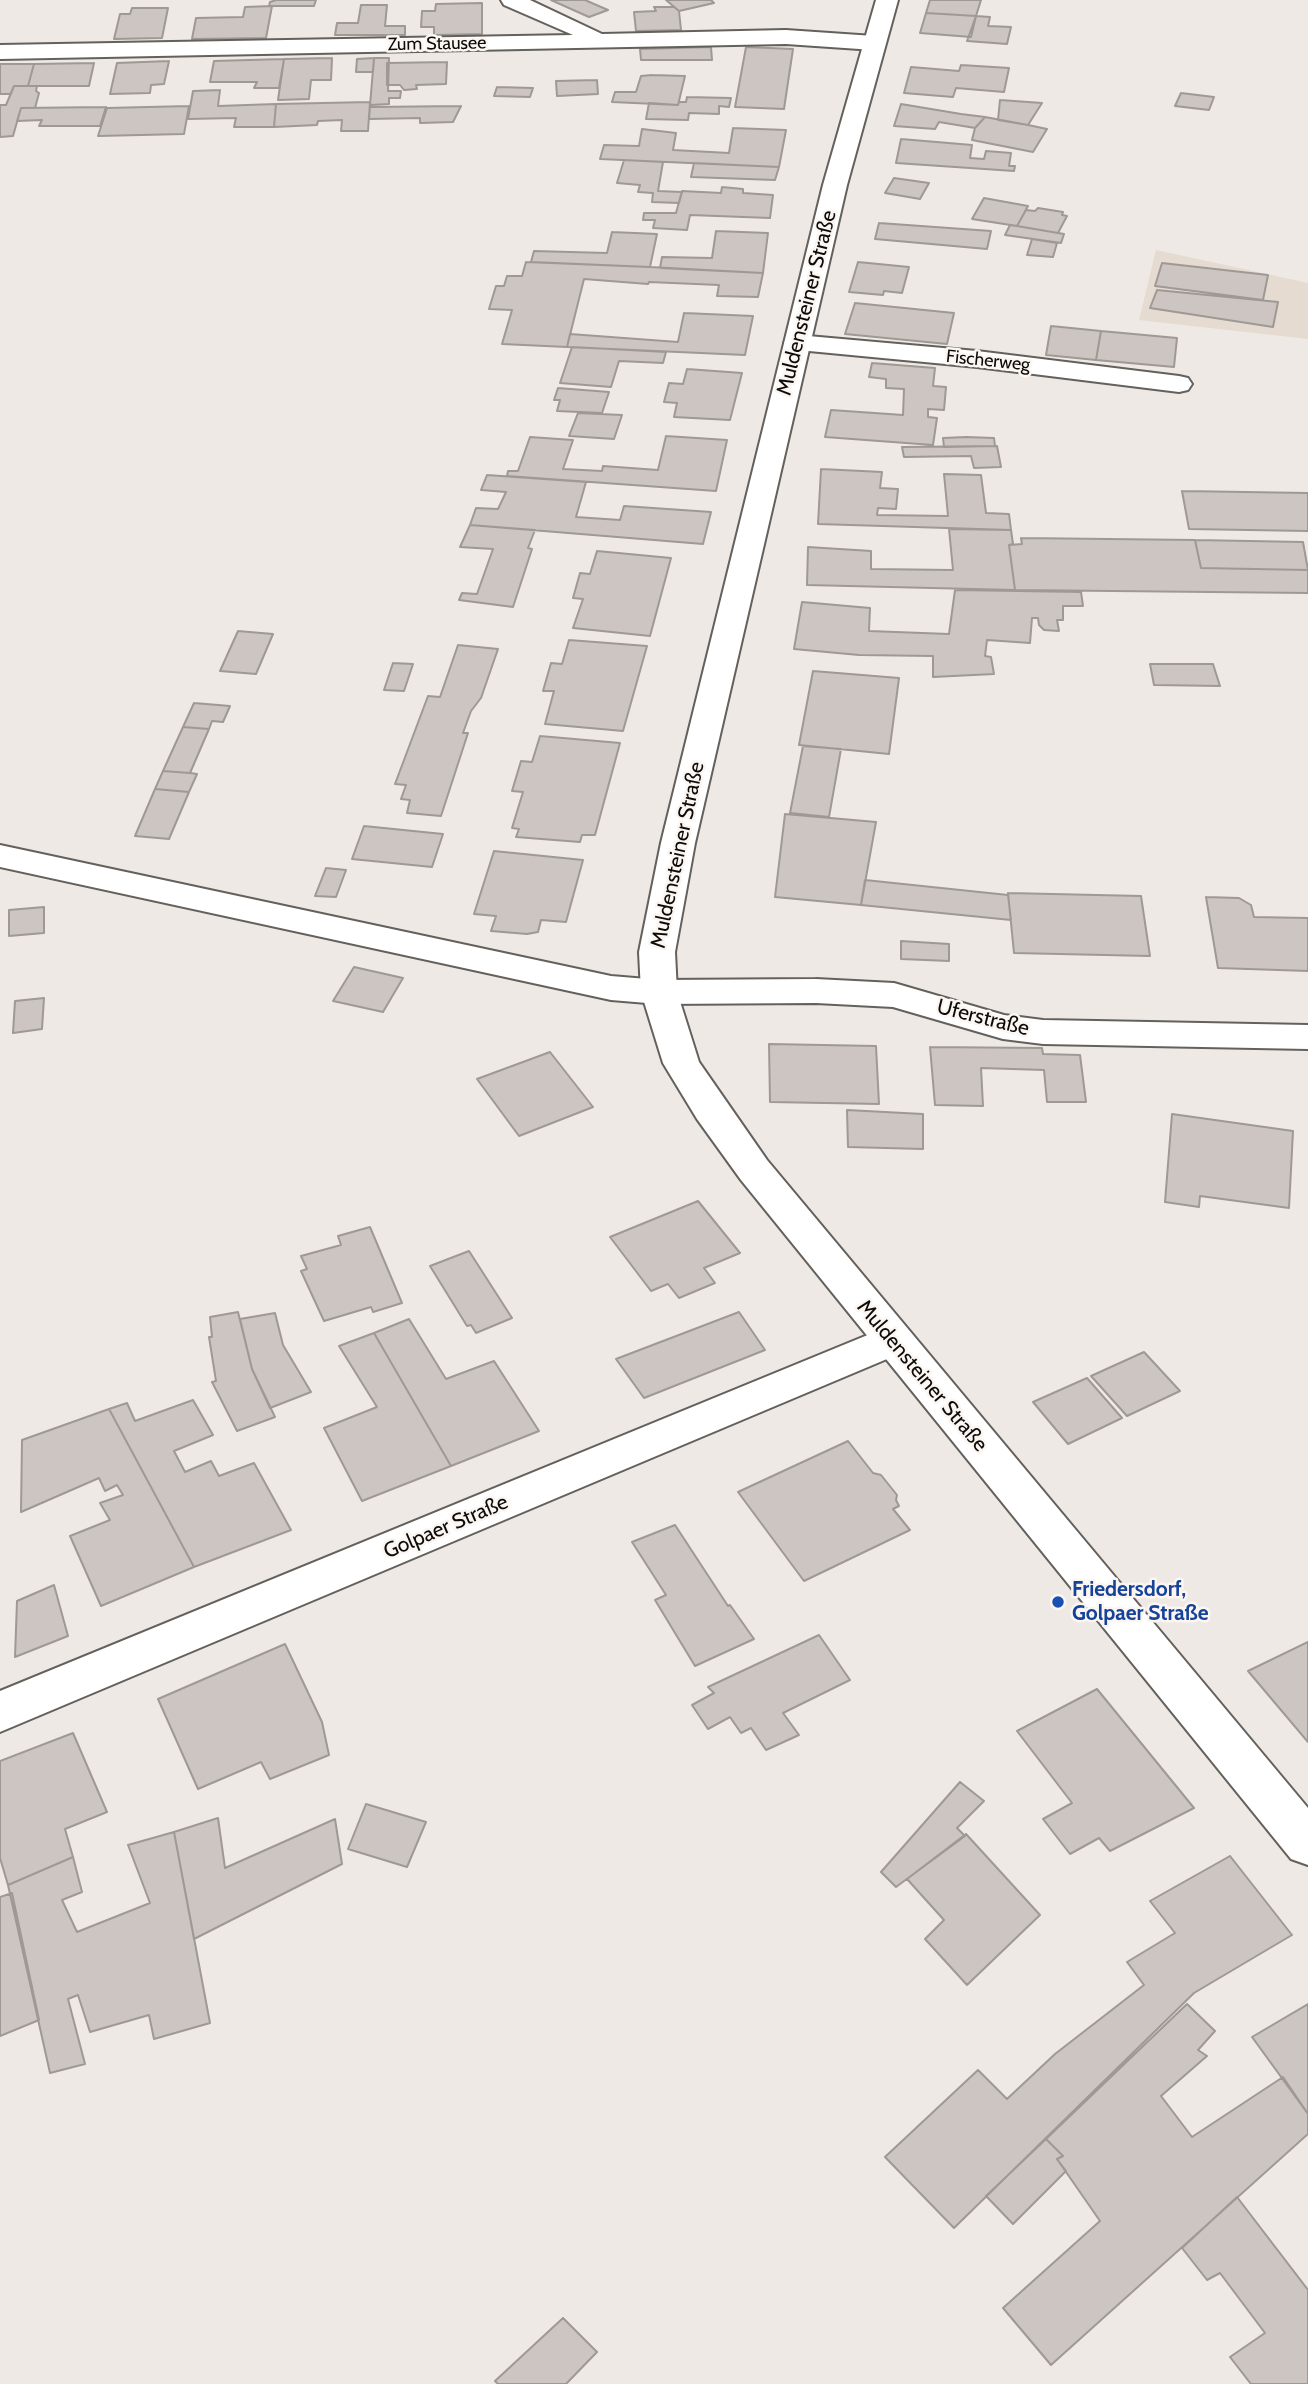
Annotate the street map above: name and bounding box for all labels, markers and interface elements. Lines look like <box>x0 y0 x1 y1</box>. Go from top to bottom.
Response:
street label: Zum Stausee <box>387 32 487 56</box>
street label: Muldensteiner Straße <box>772 208 842 398</box>
street label: Fischerweg <box>945 346 1031 376</box>
street label: Muldensteiner Straße <box>646 760 710 950</box>
street label: Uferstraße <box>934 994 1032 1042</box>
street label: Muldensteiner Straße <box>851 1295 993 1457</box>
street label: Golpaer Straße <box>380 1489 512 1565</box>
place label: Friedersdorf, Golpaer Straße <box>1072 1577 1209 1627</box>
marker: Friedersdorf, Golpaer Straße <box>1050 1594 1066 1610</box>

